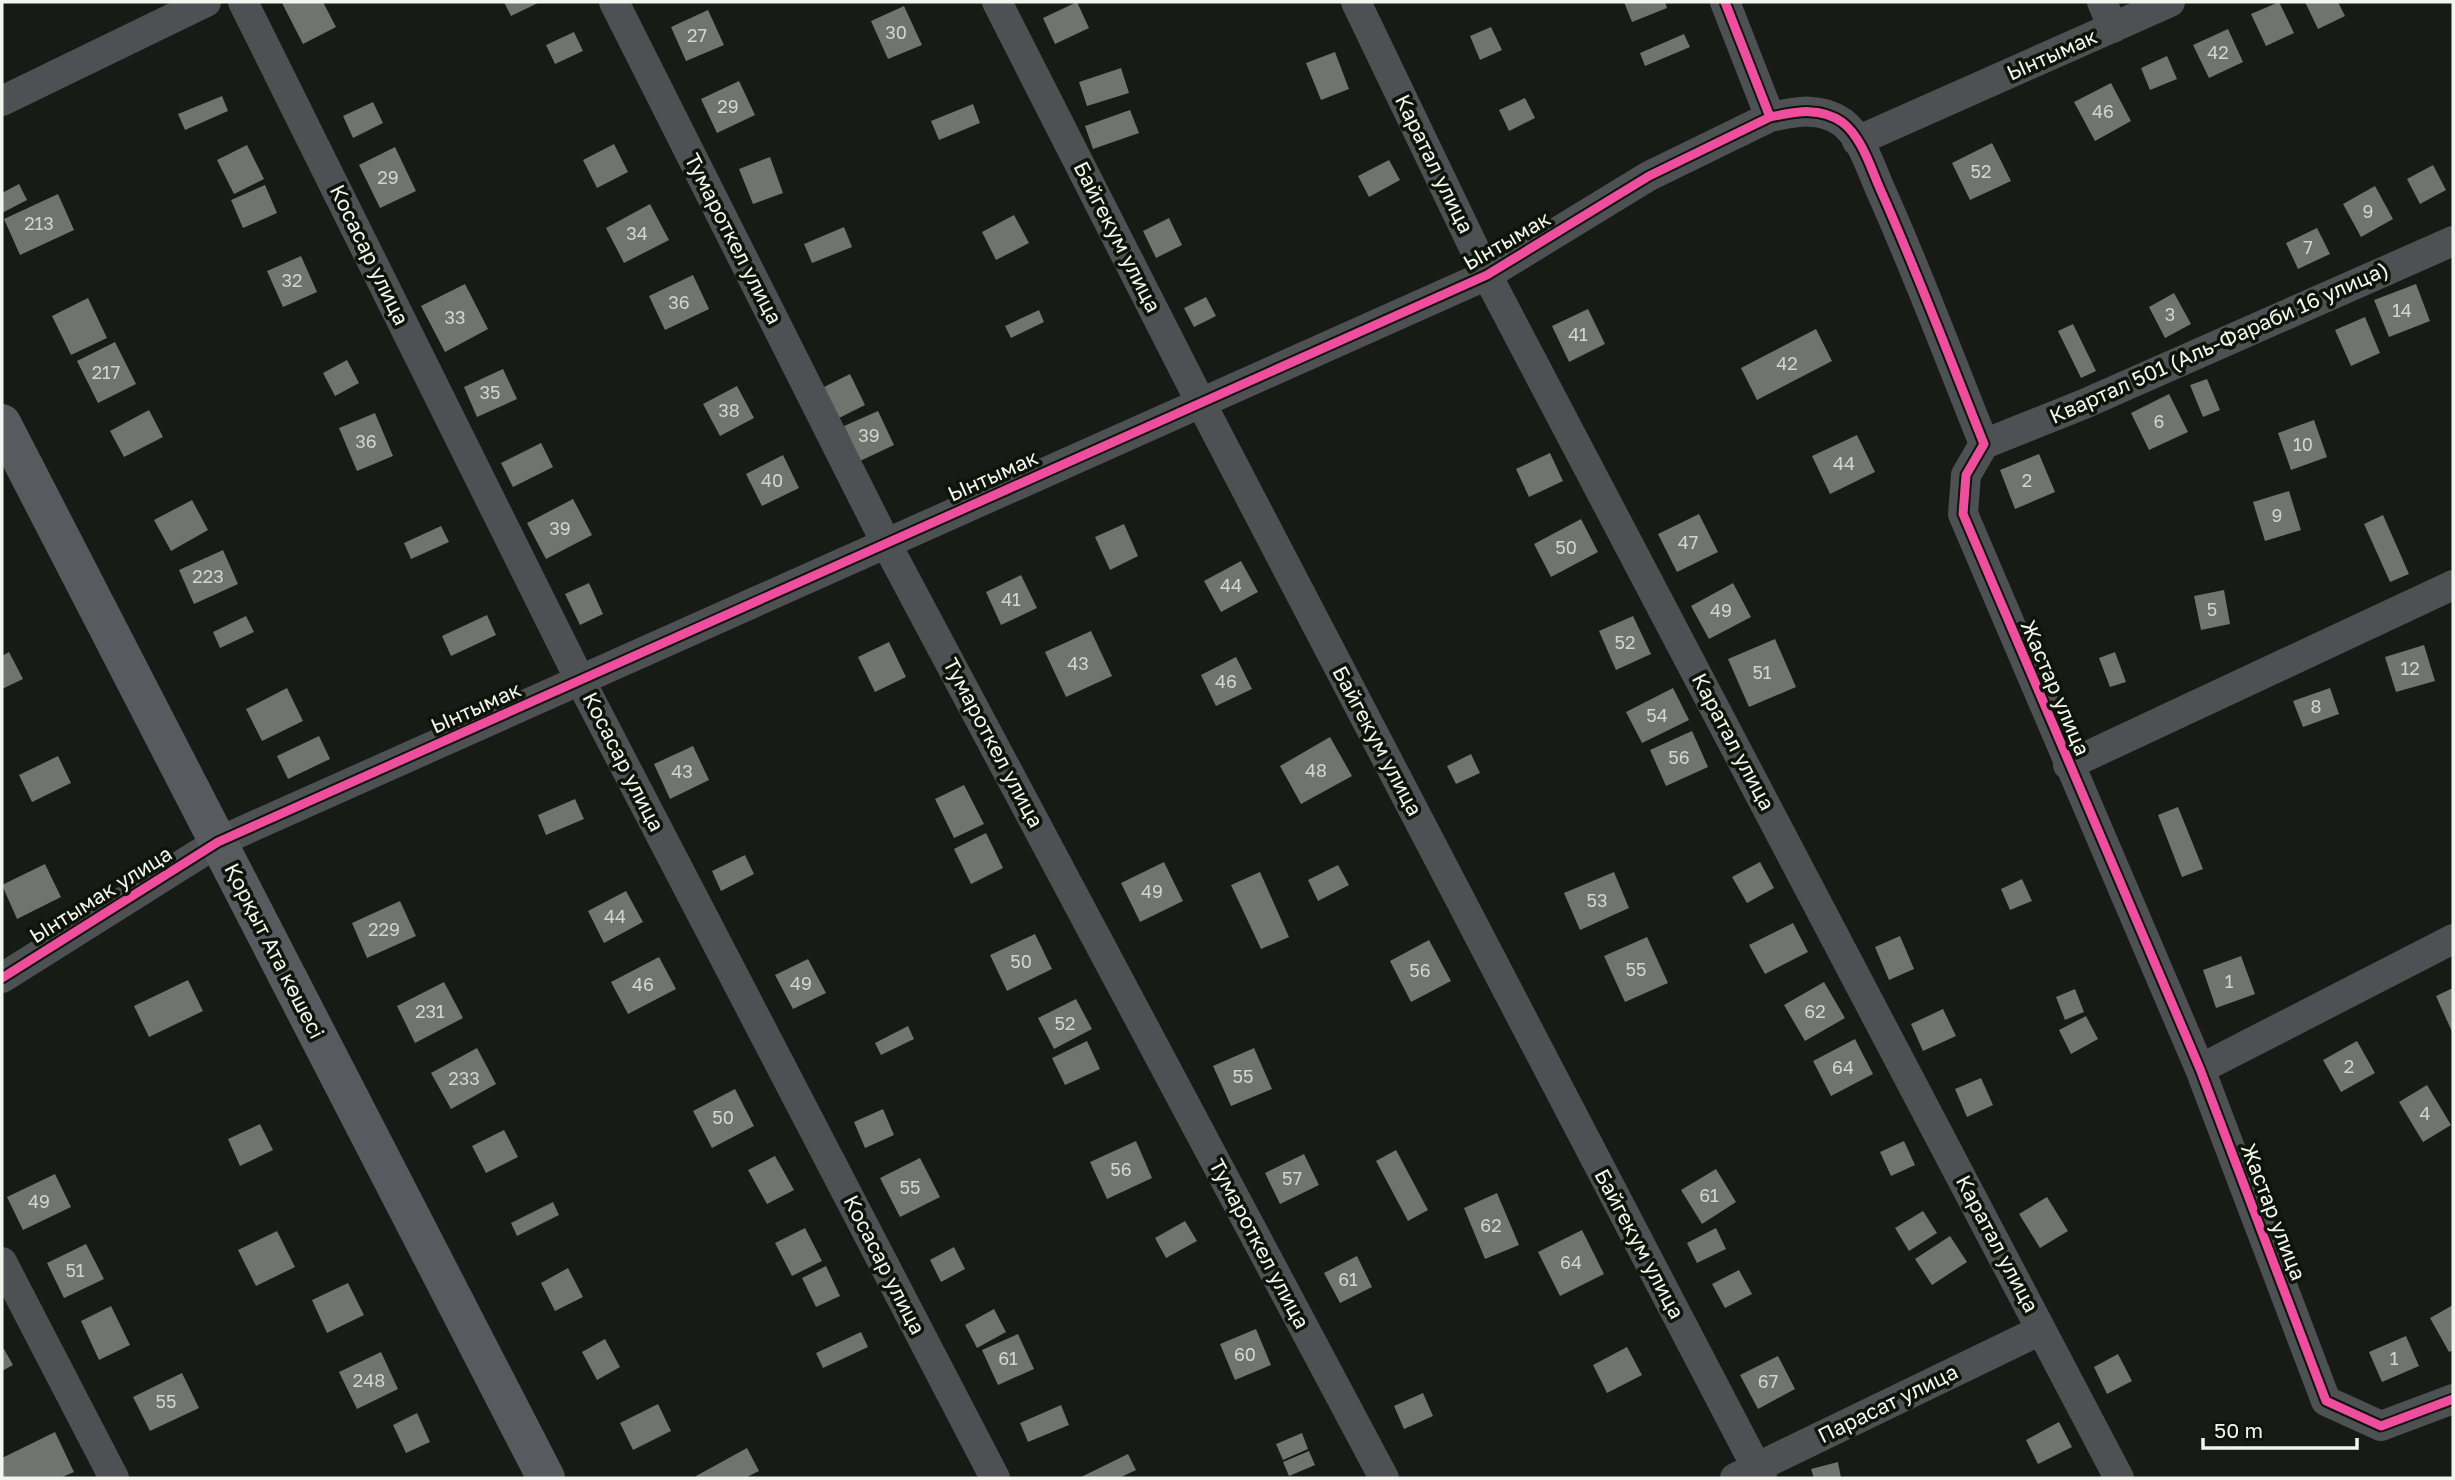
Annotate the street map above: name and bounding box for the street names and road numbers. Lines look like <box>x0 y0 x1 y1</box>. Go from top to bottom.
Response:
street label: Ынтымак <box>2002 23 2101 86</box>
street label: Каратал улица <box>1390 90 1480 237</box>
street label: Тумароткел улица <box>680 149 788 328</box>
street label: Байгекум улица <box>1069 157 1167 316</box>
street label: Косасар улица <box>325 180 415 329</box>
street label: Ынтымак <box>1458 205 1555 275</box>
street label: Квартал 501 (Аль-Фараби 16 улица) <box>2046 257 2392 429</box>
street label: Ынтымак <box>943 444 1042 507</box>
street label: Жастар улица <box>2016 616 2096 759</box>
street label: Тумароткел улица <box>938 653 1050 832</box>
street label: Байгекум улица <box>1327 661 1428 820</box>
street label: Каратал улица <box>1687 668 1781 815</box>
street label: Ынтымак <box>426 676 525 739</box>
street label: Косасар улица <box>578 687 670 836</box>
street label: Ынтымак улица <box>24 840 176 948</box>
street label: Қорқыт Ата көшесі <box>219 858 330 1043</box>
street label: Жастар улица <box>2236 1139 2312 1284</box>
street label: Тумароткел улица <box>1204 1154 1316 1333</box>
street label: Байгекум улица <box>1589 1164 1690 1323</box>
street label: Каратал улица <box>1951 1170 2045 1317</box>
street label: Косасар улица <box>839 1190 931 1339</box>
street label: Парасат улица <box>1813 1358 1962 1448</box>

